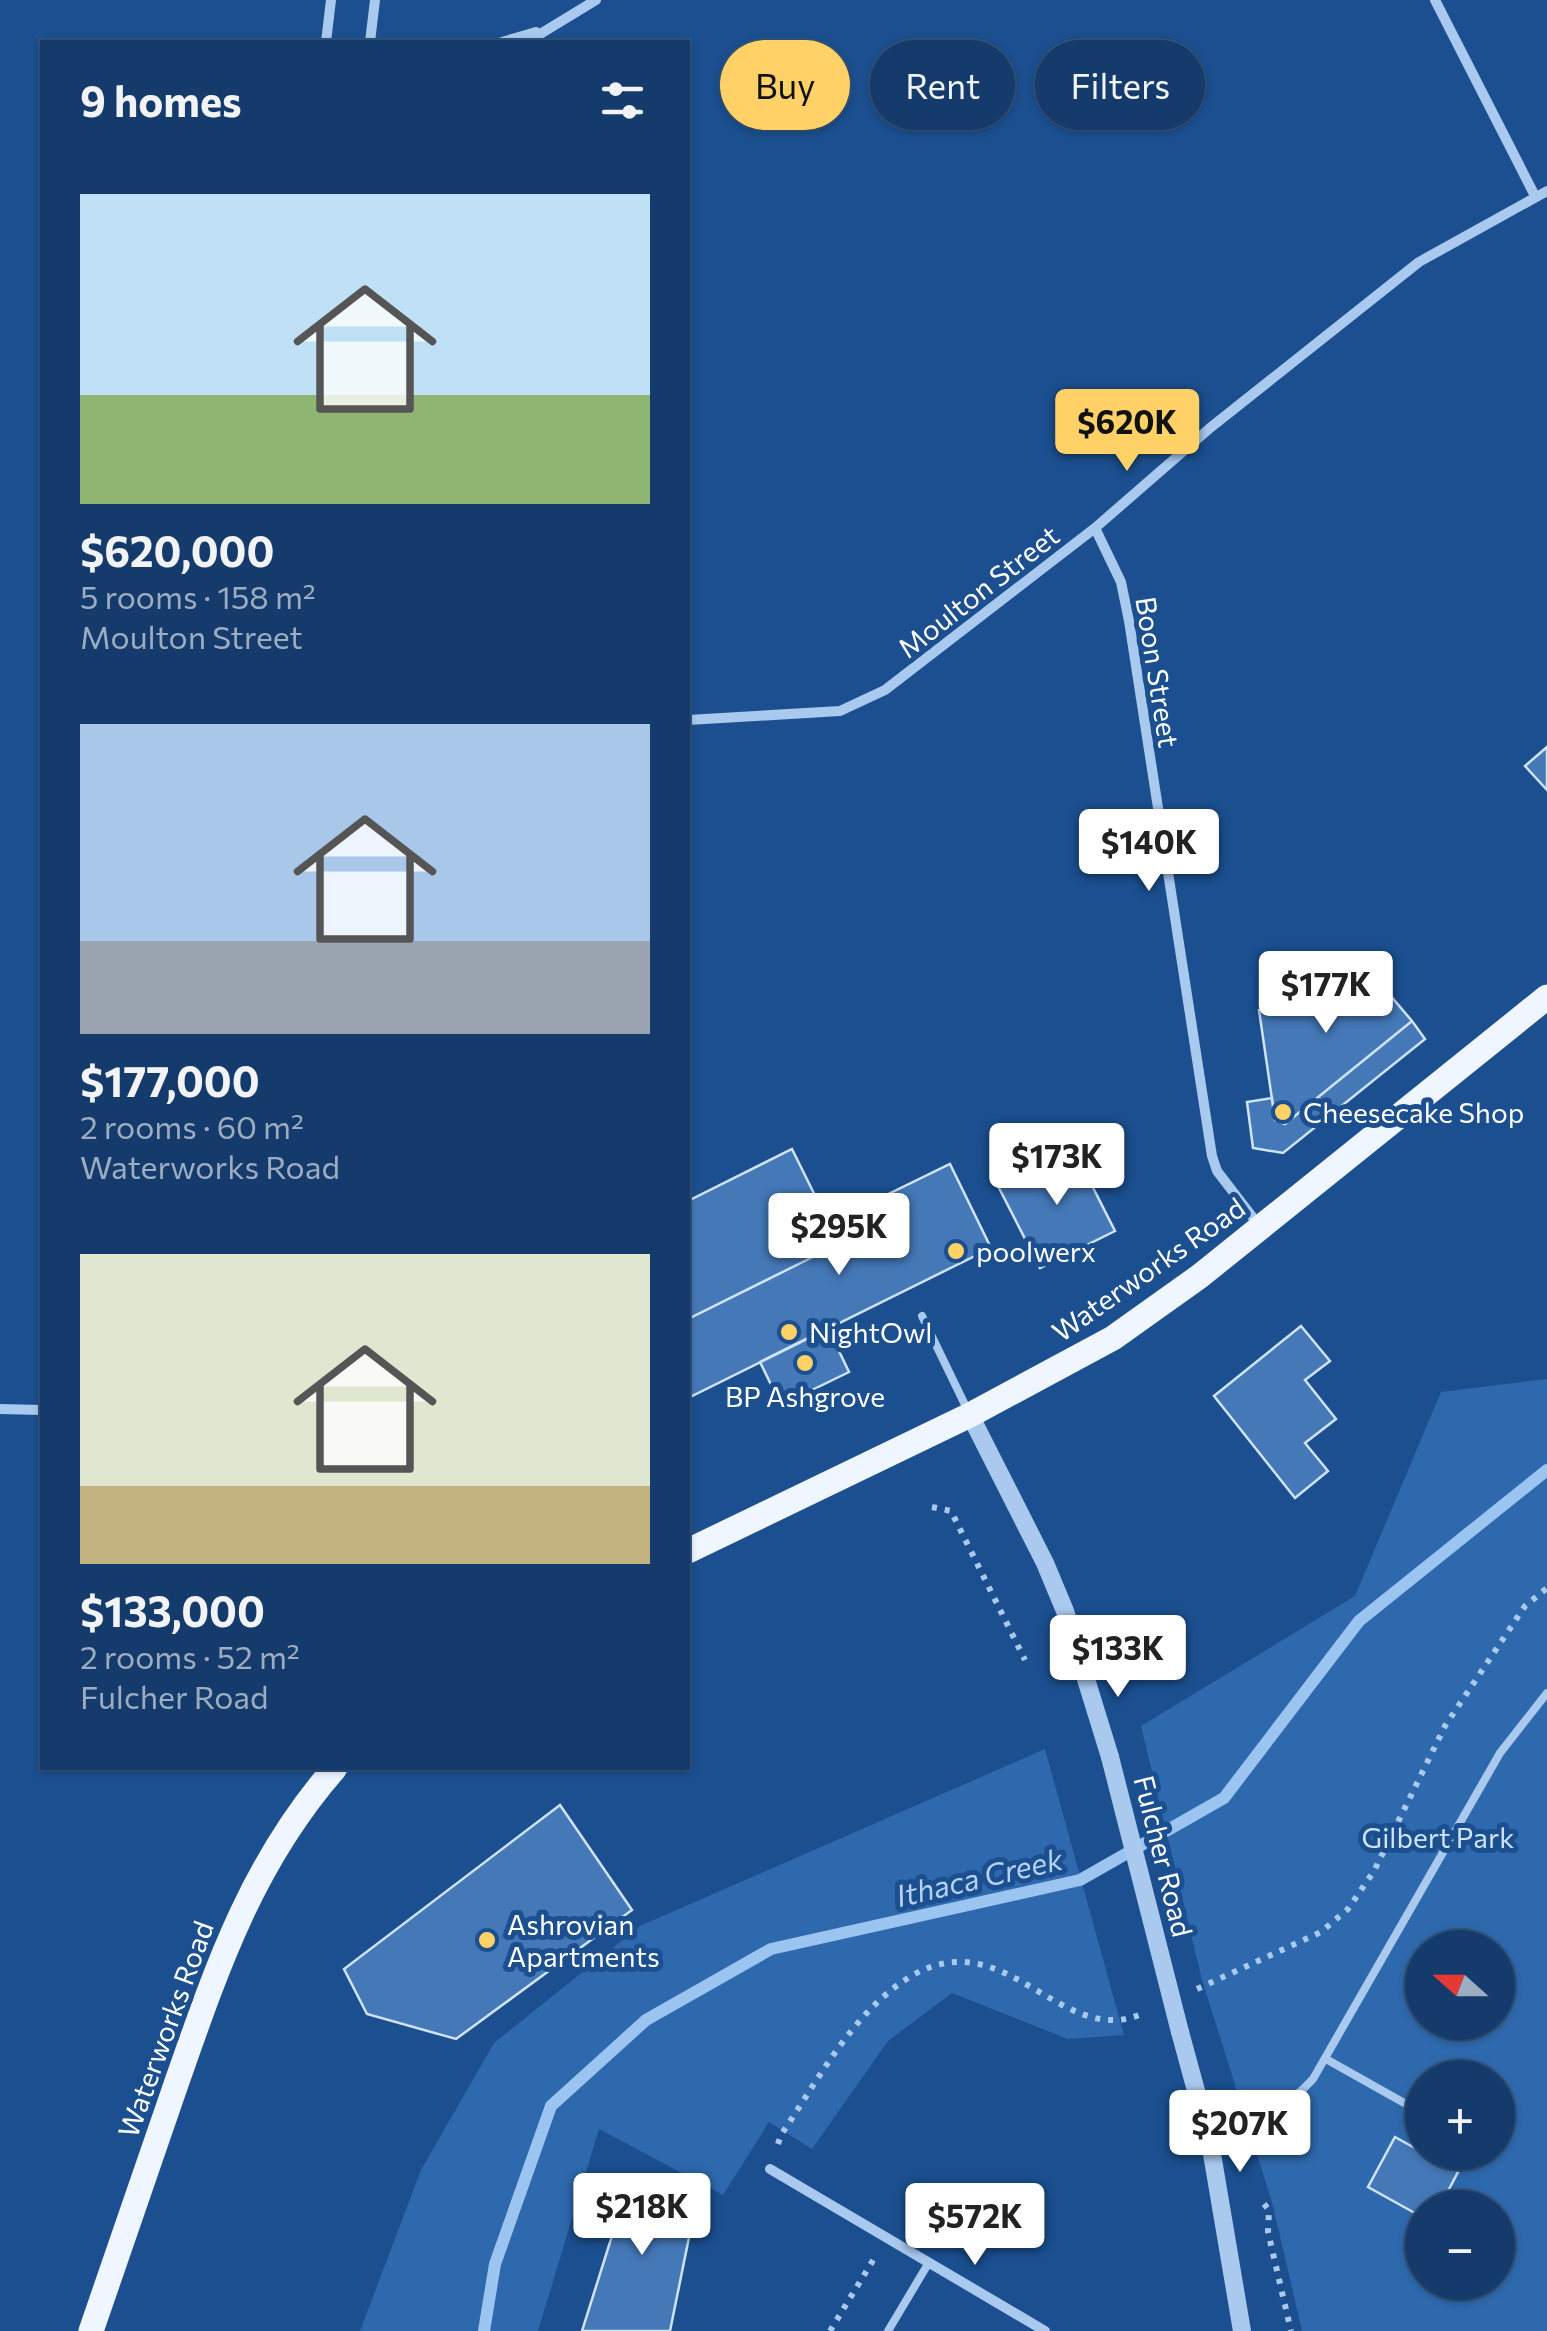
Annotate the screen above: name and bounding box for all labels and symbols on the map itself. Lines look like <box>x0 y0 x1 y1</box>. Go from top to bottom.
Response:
pin: $620K <box>1057 389 1197 474</box>
street label: Moulton Street <box>891 518 1065 664</box>
street label: Boon Street <box>1129 594 1187 750</box>
pin: $140K <box>1079 809 1219 894</box>
pin: $177K <box>1256 951 1396 1036</box>
place label: Cheesecake Shop <box>1303 1095 1524 1129</box>
marker: Cheesecake Shop <box>1272 1101 1294 1123</box>
pin: $173K <box>987 1123 1127 1208</box>
street label: Waterworks Road <box>1045 1190 1251 1348</box>
pin: $295K <box>769 1193 909 1278</box>
place label: poolwerx <box>976 1234 1096 1268</box>
marker: poolwerx <box>945 1240 967 1262</box>
place label: NightOwl <box>809 1315 932 1349</box>
marker: NightOwl <box>778 1321 800 1343</box>
marker: BP Ashgrove <box>794 1352 816 1374</box>
place label: BP Ashgrove <box>725 1379 885 1413</box>
pin: $133K <box>1048 1615 1188 1700</box>
street label: Fulcher Road <box>1128 1772 1200 1940</box>
park label: Gilbert Park <box>1362 1820 1514 1854</box>
water label: Ithaca Creek <box>892 1839 1067 1913</box>
place label: Ashrovian Apartments <box>507 1907 660 1973</box>
street label: Waterworks Road <box>110 1916 220 2142</box>
marker: Ashrovian Apartments <box>476 1929 498 1951</box>
north arrow <box>1405 1930 1515 2040</box>
pin: $207K <box>1170 2090 1310 2175</box>
pin: $218K <box>572 2173 712 2258</box>
pin: $572K <box>905 2183 1045 2268</box>

